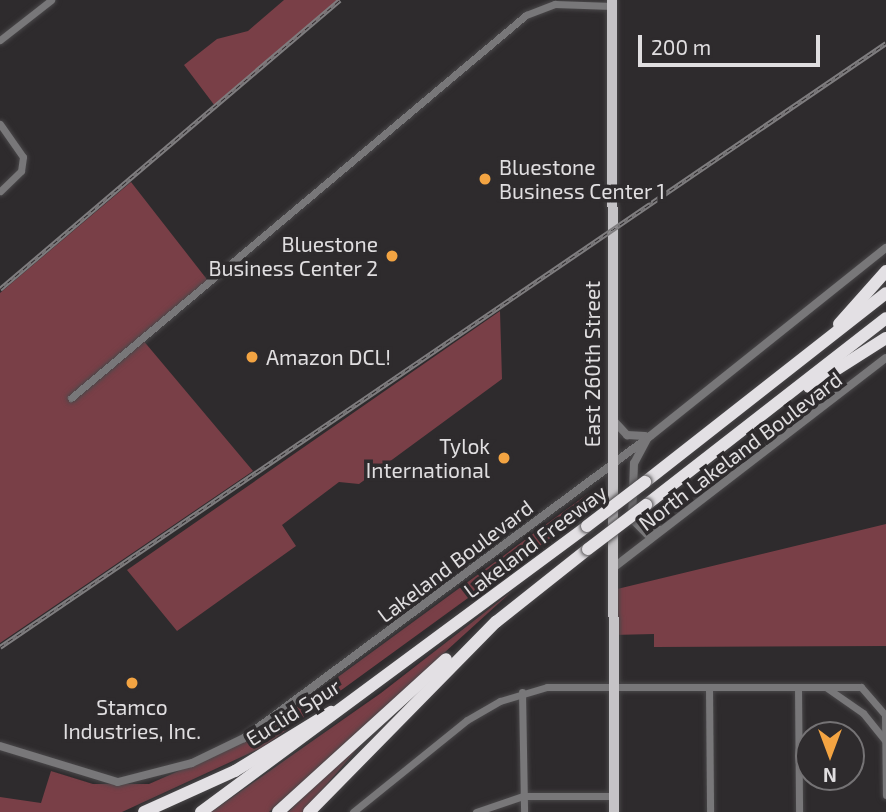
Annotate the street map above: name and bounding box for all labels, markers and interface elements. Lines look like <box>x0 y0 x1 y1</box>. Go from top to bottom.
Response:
scale bar <box>641 21 823 65</box>
text: 200 m <box>651 34 711 59</box>
place label: Bluestone Business Center 1 <box>499 154 666 204</box>
marker: Bluestone Business Center 1 <box>477 171 493 187</box>
place label: Bluestone Business Center 2 <box>208 231 378 281</box>
marker: Bluestone Business Center 2 <box>384 248 400 264</box>
street label: East 260th Street <box>579 281 605 447</box>
place label: Amazon DCL! <box>266 344 391 370</box>
marker: Amazon DCL! <box>244 349 260 365</box>
street label: North Lakeland Boulevard <box>633 366 847 536</box>
place label: Tylok International <box>366 433 490 483</box>
marker: Tylok International <box>496 450 512 466</box>
street label: Lakeland Freeway <box>459 479 611 603</box>
street label: Lakeland Boulevard <box>372 494 538 628</box>
street label: Euclid Spur <box>241 673 345 751</box>
marker: Stamco Industries, Inc. <box>124 675 140 691</box>
place label: Stamco Industries, Inc. <box>63 694 201 744</box>
north arrow <box>795 721 865 791</box>
text: N <box>823 764 837 787</box>

